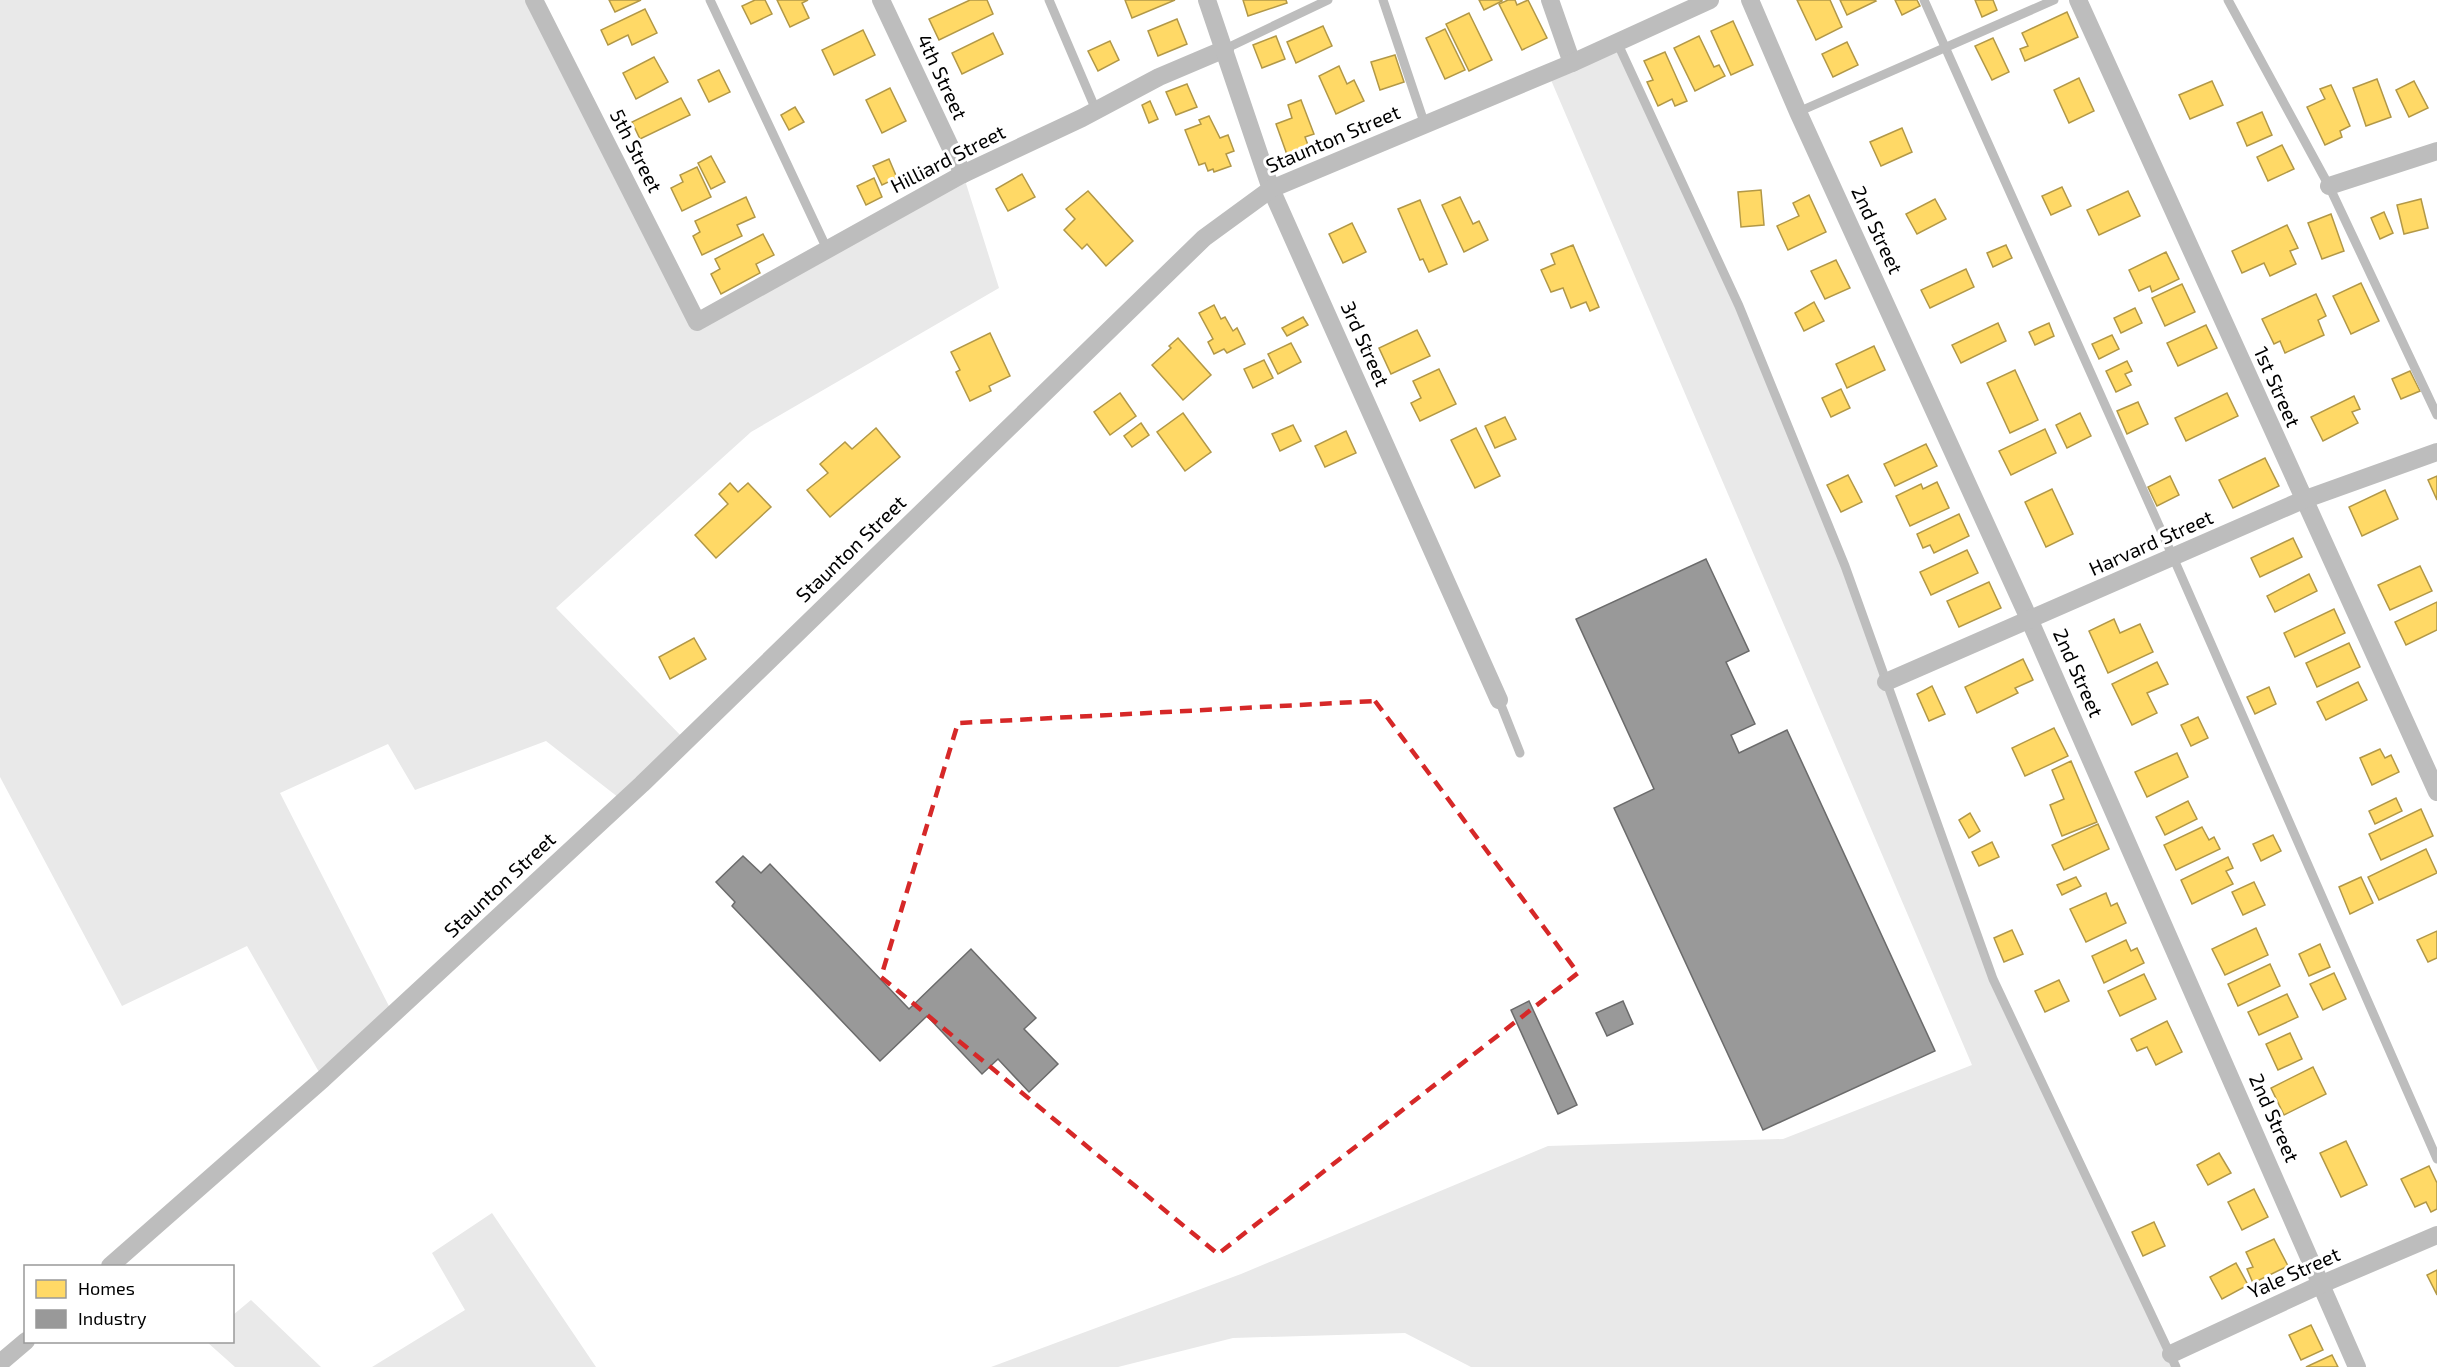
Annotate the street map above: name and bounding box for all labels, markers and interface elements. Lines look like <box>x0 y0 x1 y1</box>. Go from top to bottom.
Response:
street label: 4th Street <box>913 30 973 123</box>
street label: Staunton Street <box>1262 99 1404 177</box>
street label: 5th Street <box>606 105 668 196</box>
street label: Hilliard Street <box>886 119 1009 197</box>
street label: 2nd Street <box>1847 182 1909 278</box>
street label: 3rd Street <box>1337 297 1395 390</box>
street label: 1st Street <box>2250 343 2306 431</box>
street label: Staunton Street <box>790 490 910 607</box>
street label: Harvard Street <box>2085 504 2217 580</box>
street label: 2nd Street <box>2049 625 2109 721</box>
street label: Staunton Street <box>439 826 560 942</box>
street label: 2nd Street <box>2245 1070 2305 1166</box>
street label: Yale Street <box>2244 1241 2344 1303</box>
legend <box>24 1265 234 1343</box>
text: Homes <box>78 1277 135 1299</box>
text: Industry <box>78 1307 147 1329</box>

